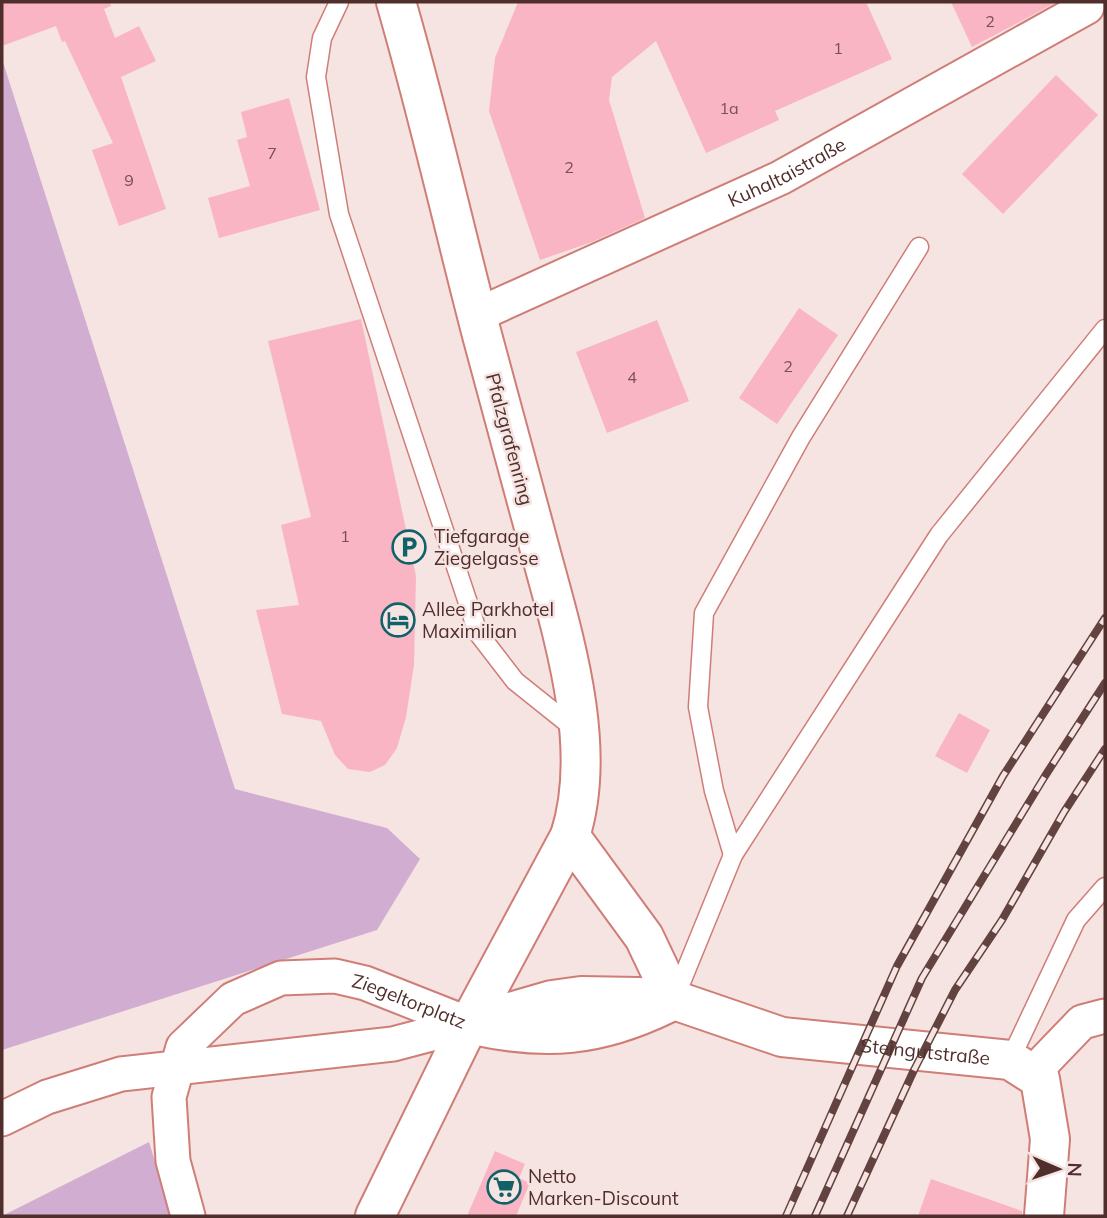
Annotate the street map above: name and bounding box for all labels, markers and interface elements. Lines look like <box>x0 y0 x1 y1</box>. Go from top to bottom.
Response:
house number: 2 <box>985 11 995 31</box>
house number: 1 <box>833 38 843 58</box>
house number: 1a <box>719 98 739 118</box>
street label: Kuhaltaistraße <box>724 132 850 212</box>
house number: 7 <box>267 143 277 163</box>
house number: 2 <box>564 157 574 177</box>
house number: 9 <box>124 170 134 190</box>
house number: 2 <box>783 356 793 376</box>
house number: 4 <box>627 367 637 387</box>
street label: Pfalzgrafenring <box>481 370 539 508</box>
place label: Tiefgarage Ziegelgasse <box>434 524 539 570</box>
house number: 1 <box>340 526 350 546</box>
parking icon: Tiefgarage Ziegelgasse <box>390 528 428 566</box>
place label: Allee Parkhotel Maximilian <box>422 597 554 643</box>
hotel icon: Allee Parkhotel Maximilian <box>379 601 417 639</box>
street label: Ziegeltorplatz <box>350 968 470 1034</box>
street label: Steingutstraße <box>859 1033 991 1070</box>
north arrow <box>1023 1134 1093 1204</box>
text: N <box>1063 1162 1087 1177</box>
place label: Netto Marken-Discount <box>528 1164 679 1210</box>
supermarket icon: Netto Marken-Discount <box>485 1168 523 1206</box>

